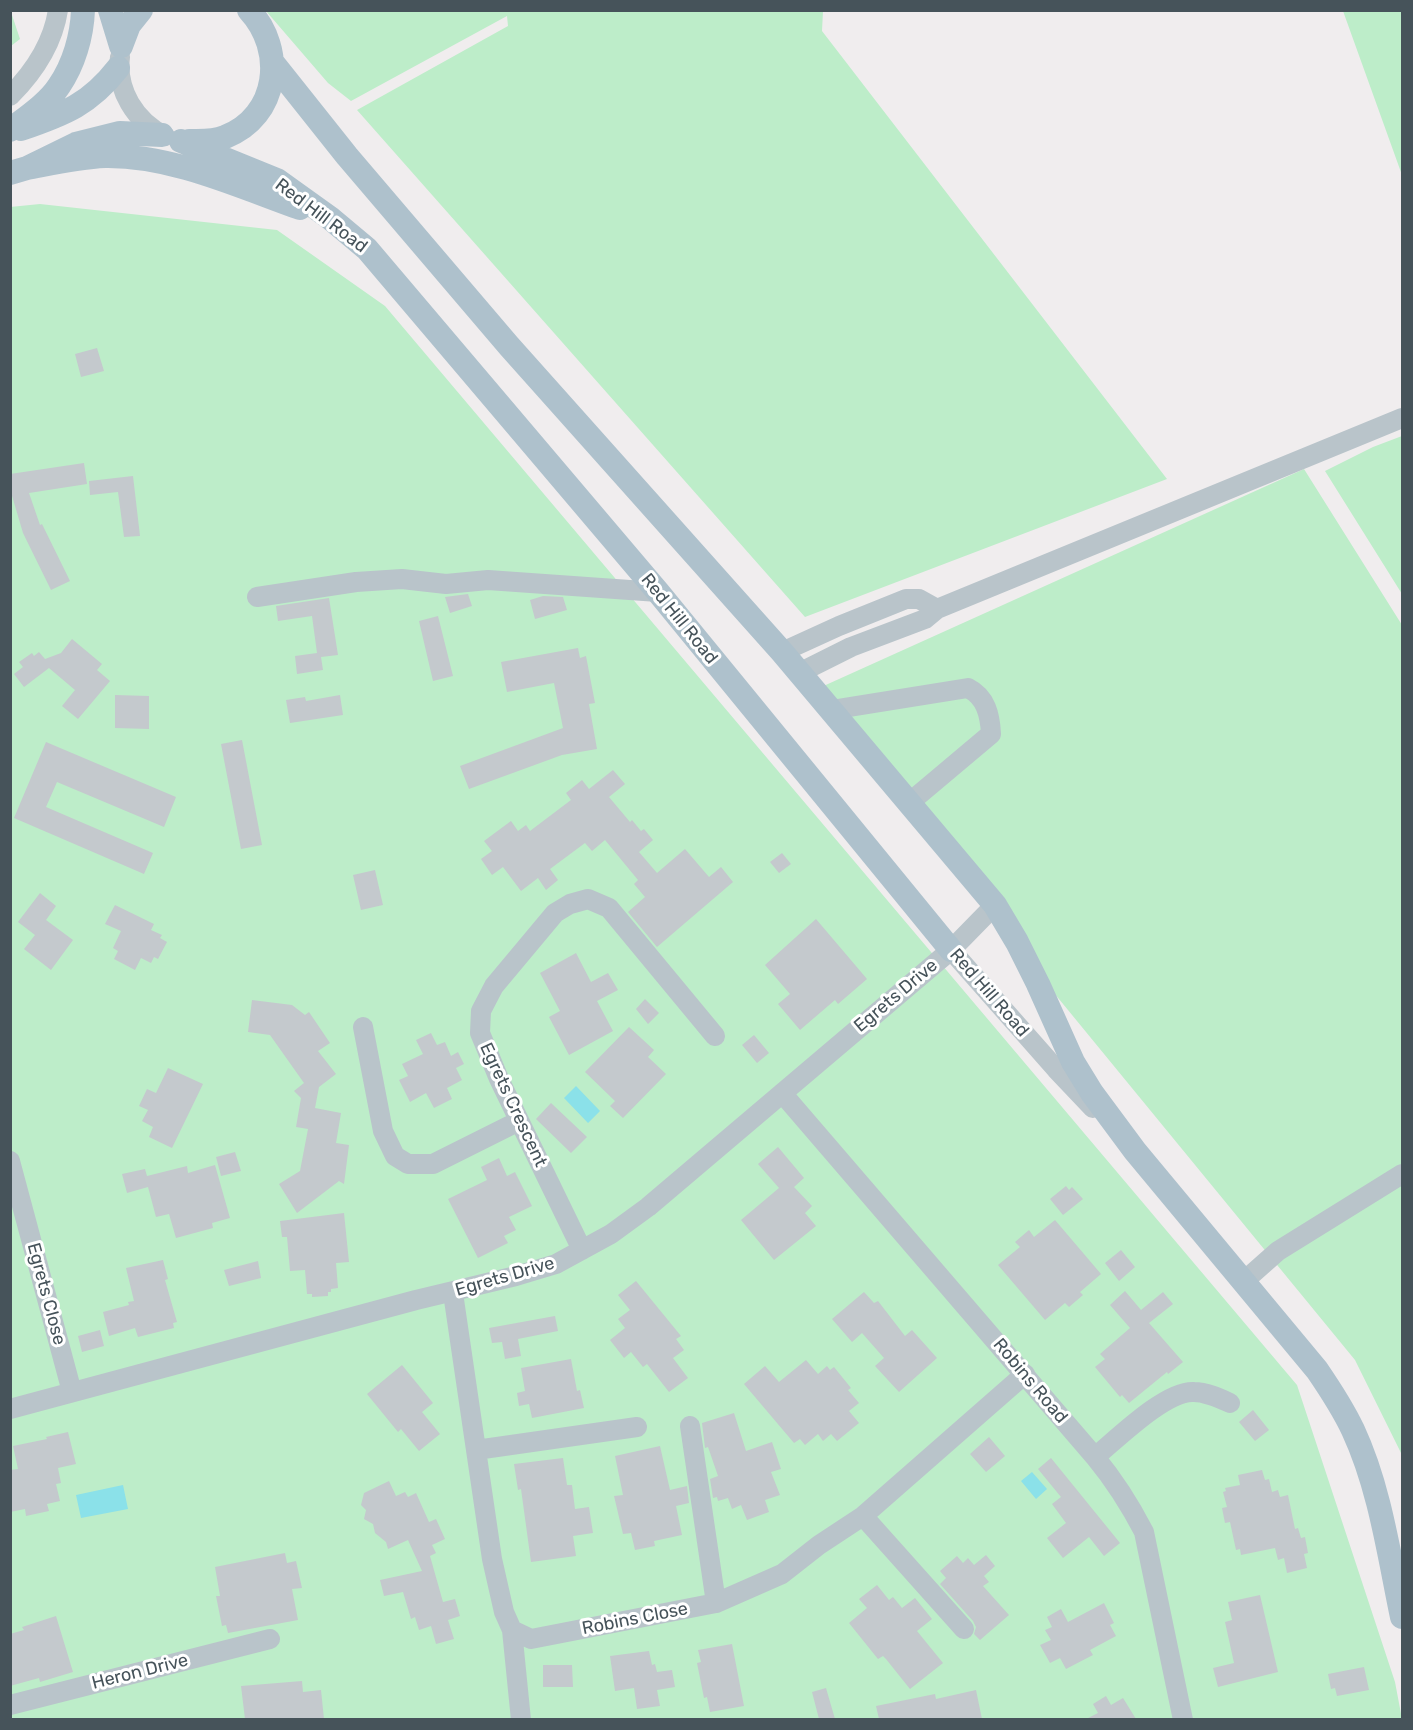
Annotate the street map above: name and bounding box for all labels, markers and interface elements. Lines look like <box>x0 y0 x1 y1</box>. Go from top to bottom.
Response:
street label: Red Hill Road <box>271 174 371 258</box>
street label: Red Hill Road <box>636 569 722 669</box>
street label: Red Hill Road <box>945 944 1033 1042</box>
street label: Egrets Drive <box>850 955 942 1037</box>
street label: Egrets Crescent <box>475 1039 551 1171</box>
street label: Egrets Close <box>22 1241 70 1347</box>
street label: Egrets Drive <box>453 1253 557 1301</box>
street label: Robins Road <box>988 1334 1072 1428</box>
street label: Robins Close <box>580 1598 690 1640</box>
street label: Heron Drive <box>90 1650 190 1694</box>

